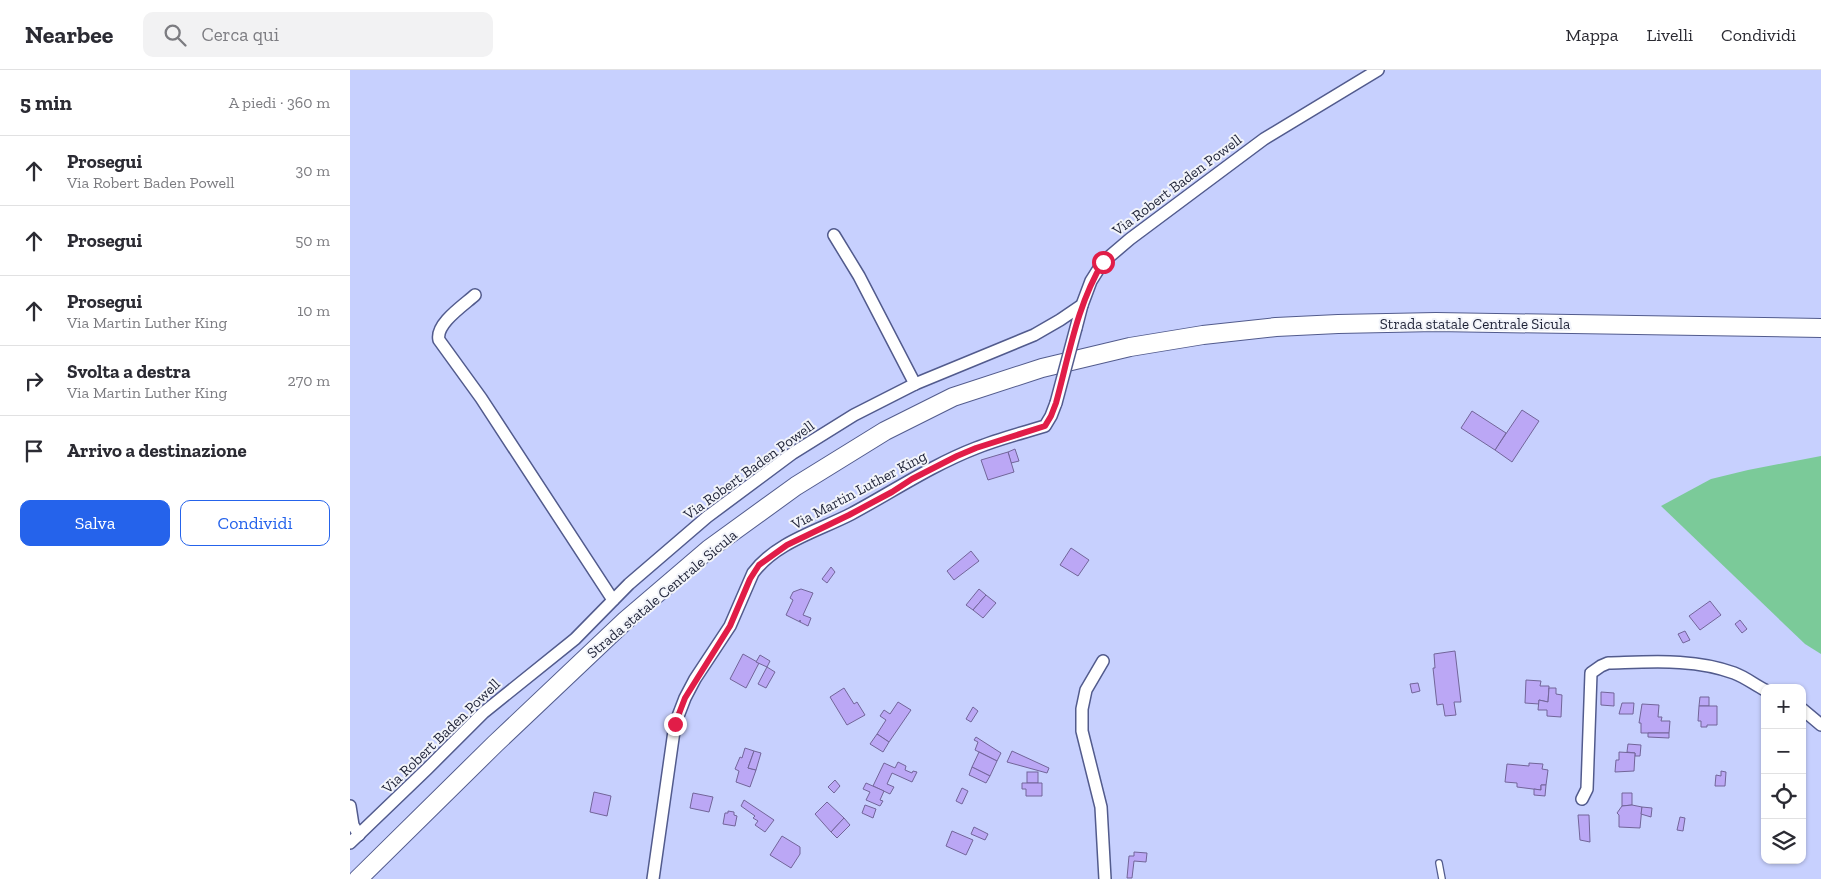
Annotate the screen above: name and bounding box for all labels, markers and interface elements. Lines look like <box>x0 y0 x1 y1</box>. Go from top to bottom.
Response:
search box <box>143 12 493 57</box>
text: Nearbee <box>25 20 113 49</box>
icon: search <box>161 21 189 49</box>
text: Cerca qui <box>201 23 279 46</box>
text: Mappa <box>1566 24 1618 46</box>
text: Livelli <box>1646 24 1693 46</box>
text: Condividi <box>1721 24 1796 46</box>
text: 5 min <box>20 90 72 115</box>
text: A piedi · 360 m <box>229 93 330 112</box>
street label: Via Robert Baden Powell <box>1108 131 1245 240</box>
text: Prosegui <box>67 150 142 173</box>
icon: ahead <box>20 157 48 185</box>
text: 30 m <box>296 161 330 180</box>
text: Via Robert Baden Powell <box>67 173 235 192</box>
icon: ahead <box>20 227 48 255</box>
text: Prosegui <box>67 229 142 252</box>
text: 50 m <box>295 231 330 250</box>
route start <box>1092 251 1115 274</box>
text: Prosegui <box>67 290 142 313</box>
icon: ahead <box>20 297 48 325</box>
text: 10 m <box>297 301 330 320</box>
text: Via Martin Luther King <box>67 313 227 332</box>
street label: Strada statale Centrale Sicula <box>1380 315 1570 333</box>
text: Svolta a destra <box>67 360 191 383</box>
icon: right <box>20 367 48 395</box>
text: 270 m <box>288 371 330 390</box>
text: Via Martin Luther King <box>67 383 227 402</box>
street label: Via Robert Baden Powell <box>679 417 818 524</box>
icon: arrive <box>20 437 48 465</box>
text: Arrivo a destinazione <box>67 439 247 462</box>
street label: Via Martin Luther King <box>788 447 930 534</box>
button: Salva <box>20 500 170 546</box>
button: Condividi <box>180 500 330 546</box>
street label: Strada statale Centrale Sicula <box>583 526 741 662</box>
street label: Via Robert Baden Powell <box>378 675 504 798</box>
map controls <box>1761 684 1806 864</box>
button: + <box>1761 684 1806 729</box>
route end <box>664 713 687 736</box>
button: − <box>1761 729 1806 774</box>
button: locate <box>1761 774 1806 819</box>
button: layers <box>1761 819 1806 864</box>

